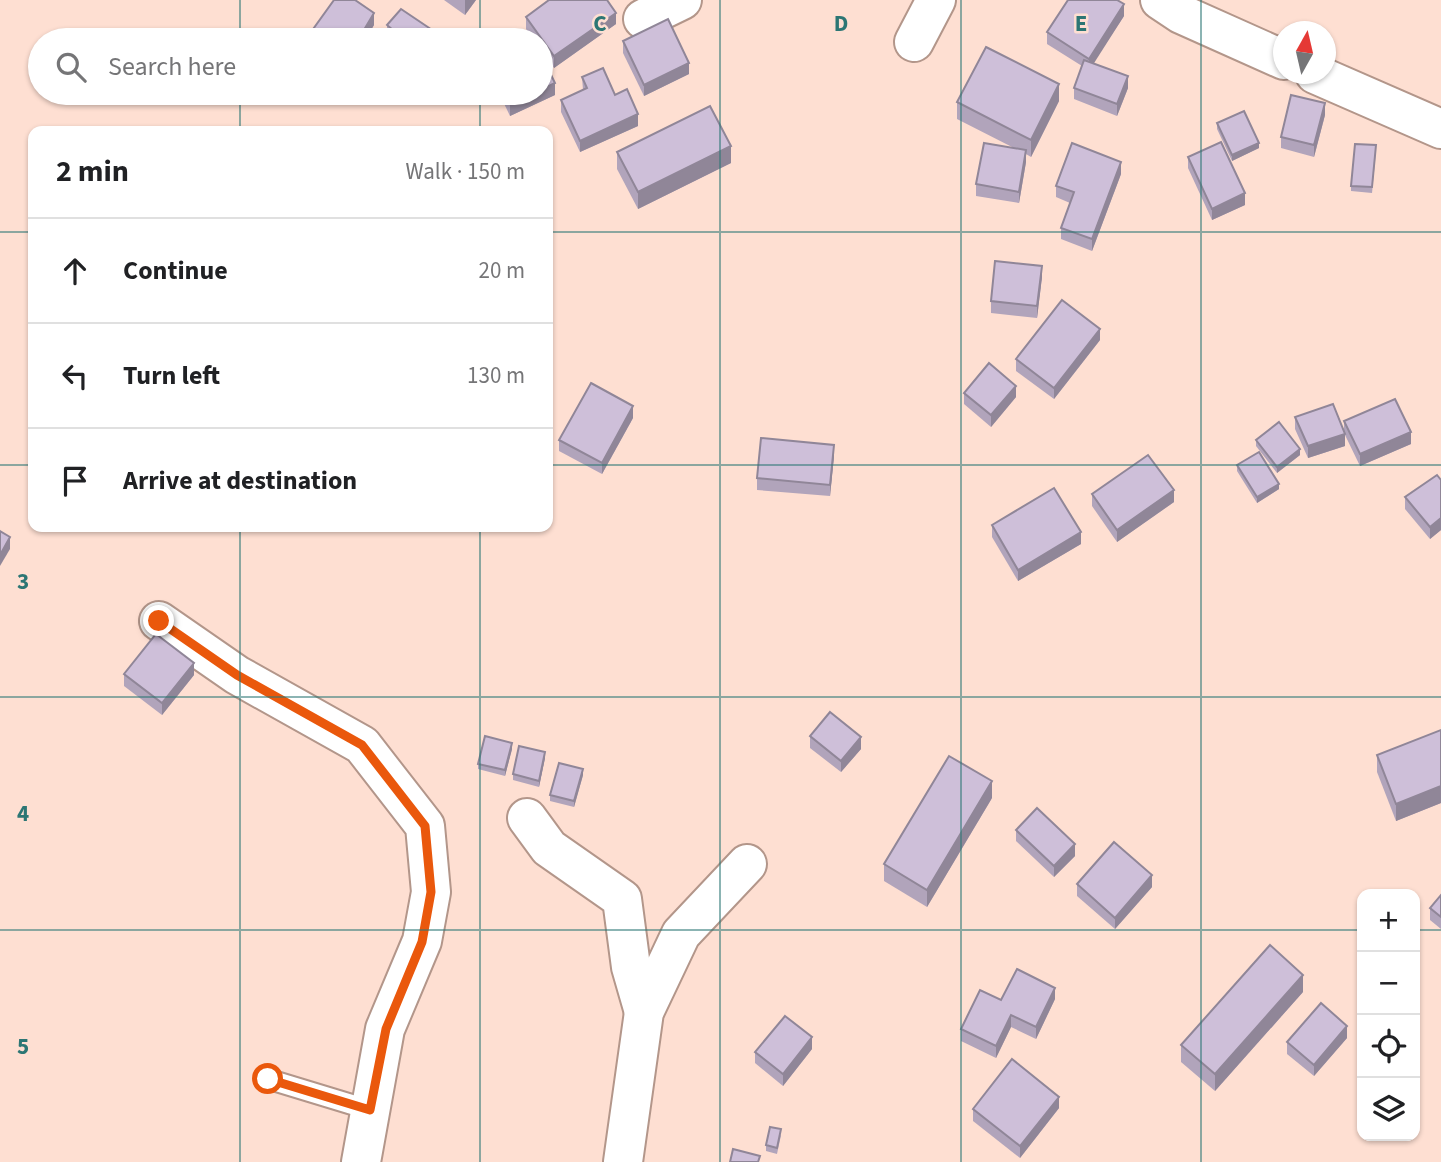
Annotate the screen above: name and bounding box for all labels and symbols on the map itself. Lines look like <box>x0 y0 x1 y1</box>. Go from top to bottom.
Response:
text: C <box>593 7 607 40</box>
text: D <box>834 7 848 40</box>
text: E <box>1075 7 1087 40</box>
north arrow <box>1273 21 1336 84</box>
text: 3 <box>17 565 29 598</box>
route end <box>143 605 174 636</box>
text: 4 <box>17 797 29 830</box>
text: 5 <box>17 1030 29 1063</box>
route start <box>252 1063 283 1094</box>

